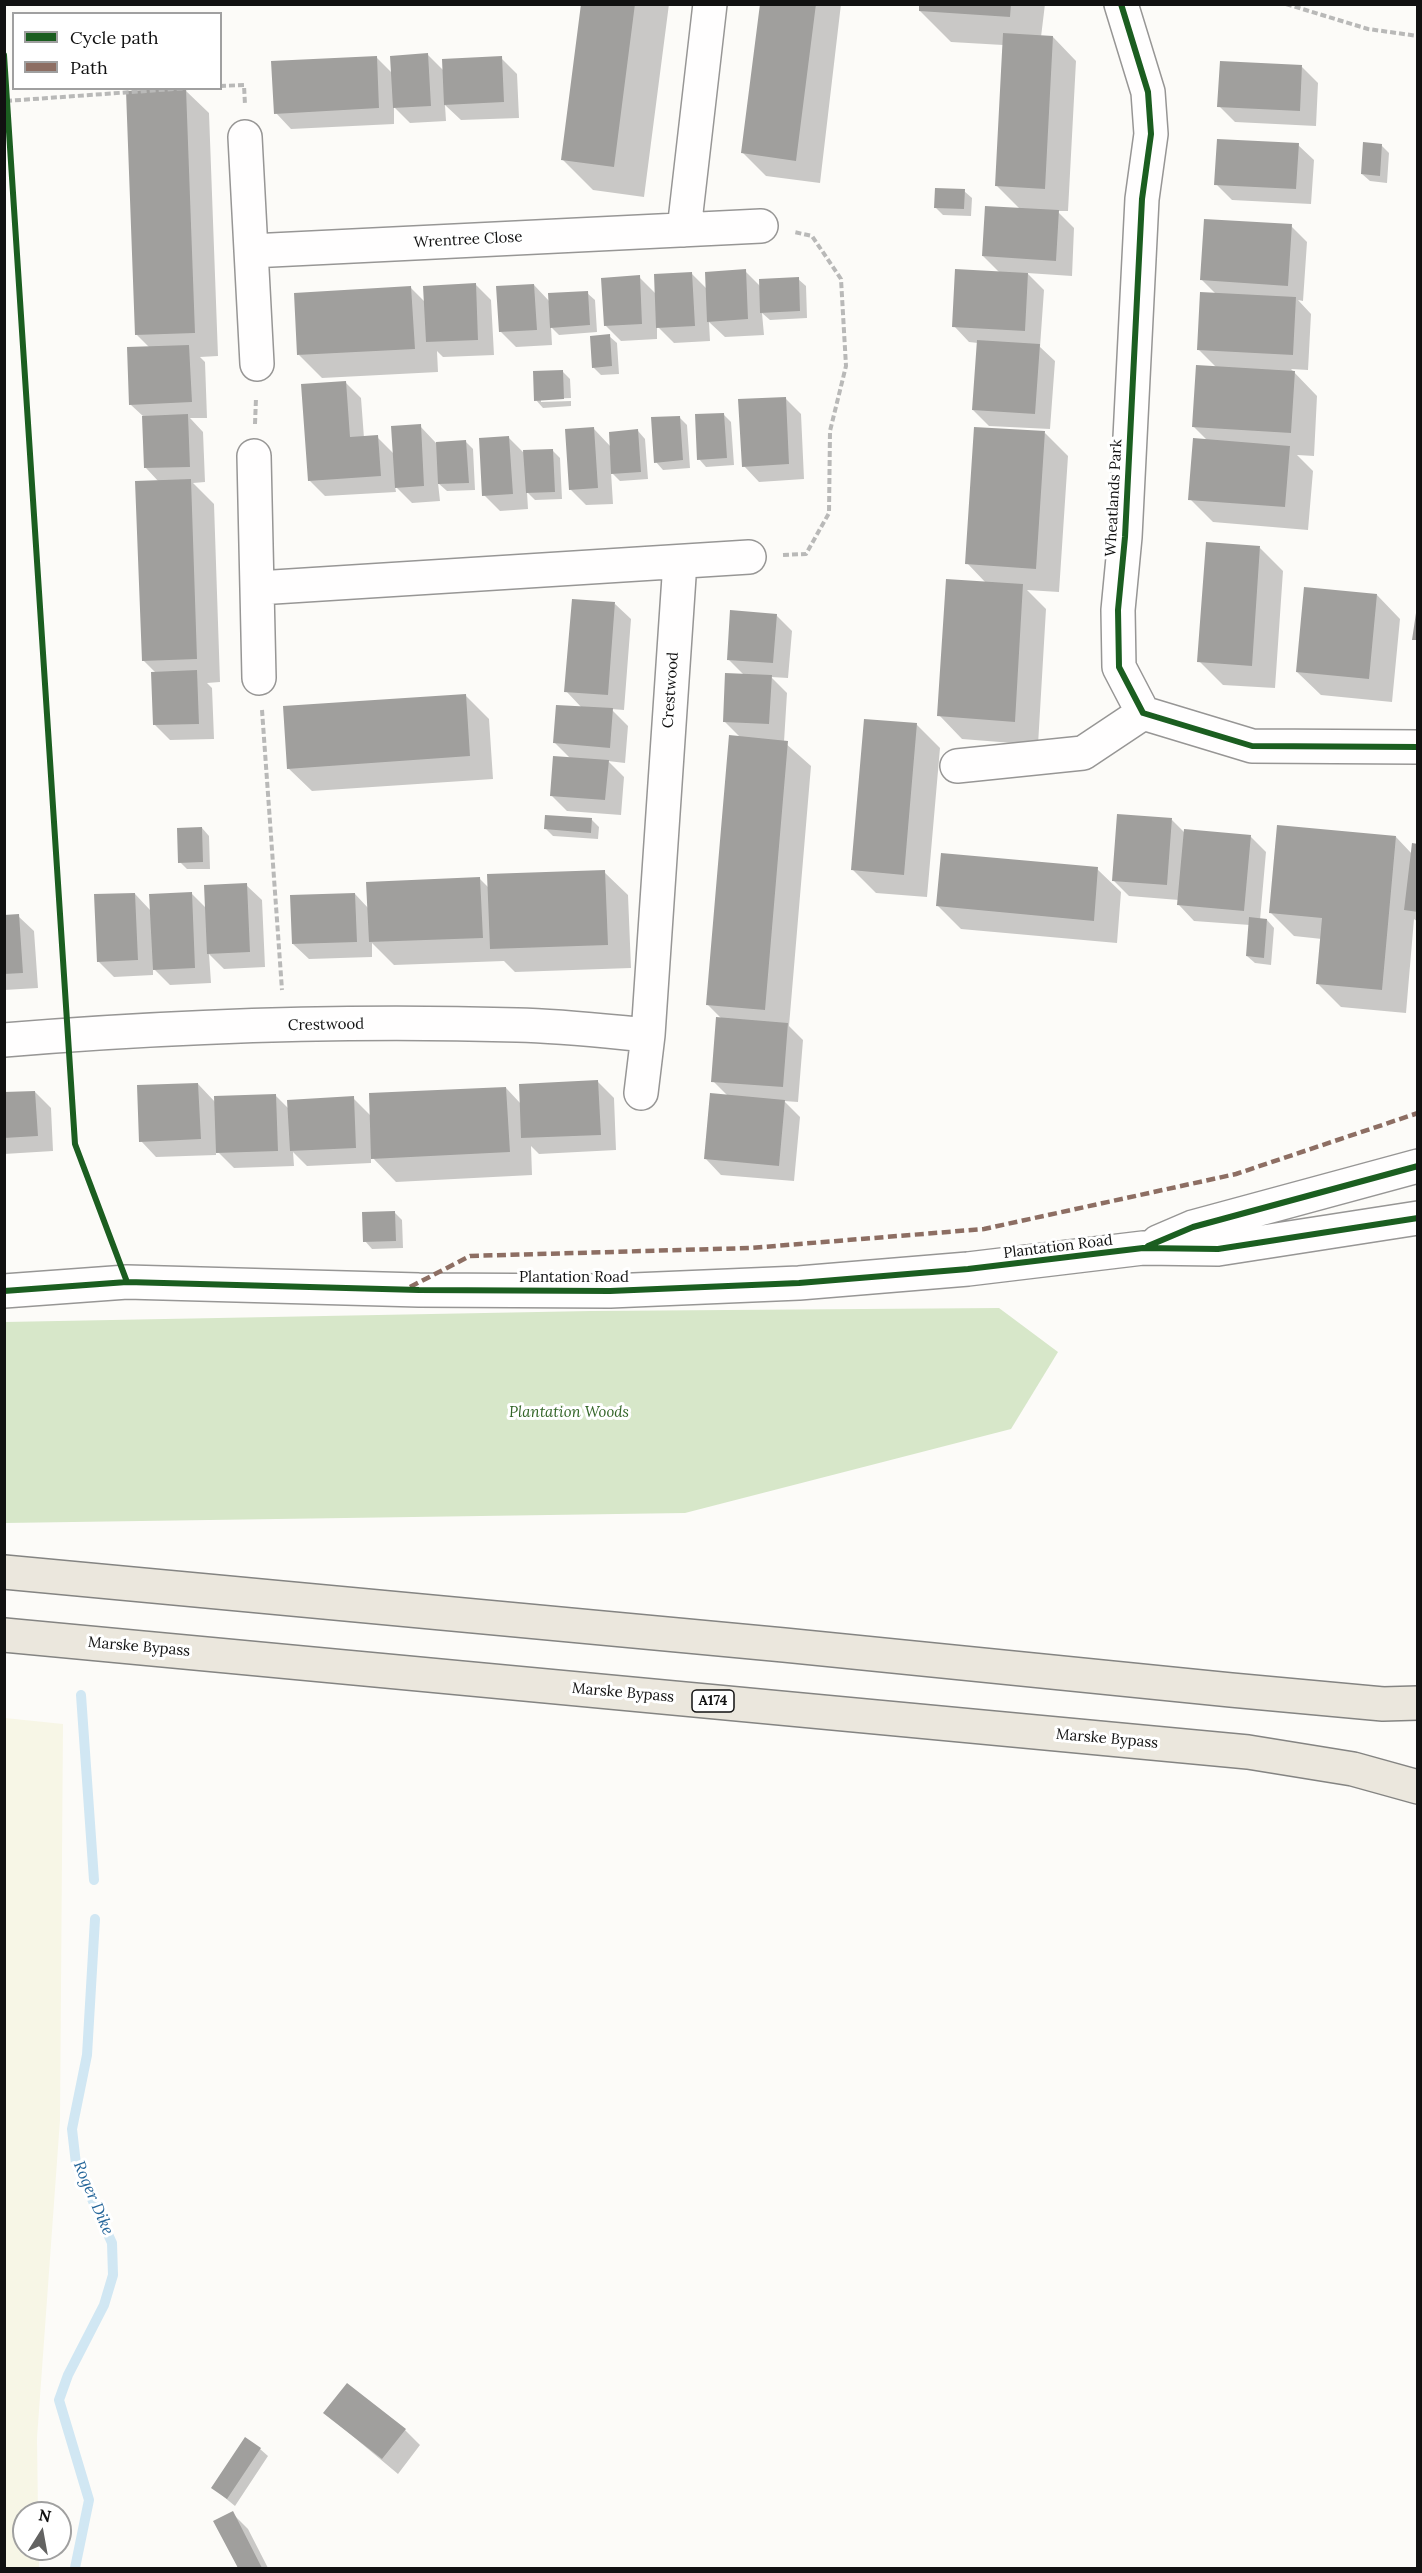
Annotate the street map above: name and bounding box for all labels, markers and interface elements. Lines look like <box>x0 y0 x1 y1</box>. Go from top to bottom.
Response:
legend <box>12 12 222 90</box>
text: Cycle path <box>70 26 159 49</box>
text: Path <box>70 56 108 79</box>
street label: Wrentree Close <box>413 228 523 252</box>
street label: Wheatlands Park <box>1102 439 1126 557</box>
street label: Crestwood <box>659 651 683 729</box>
street label: Crestwood <box>288 1015 364 1035</box>
street label: Plantation Road <box>1002 1231 1114 1263</box>
street label: Plantation Road <box>519 1269 629 1287</box>
park label: Plantation Woods <box>509 1404 629 1422</box>
street label: Marske Bypass <box>87 1634 191 1660</box>
street label: Marske Bypass <box>571 1680 675 1706</box>
road number: A174 <box>692 1690 734 1712</box>
street label: Marske Bypass <box>1055 1726 1159 1752</box>
water label: Roger Dike <box>69 2158 117 2238</box>
north arrow <box>12 2501 72 2561</box>
text: N <box>37 2504 53 2526</box>

